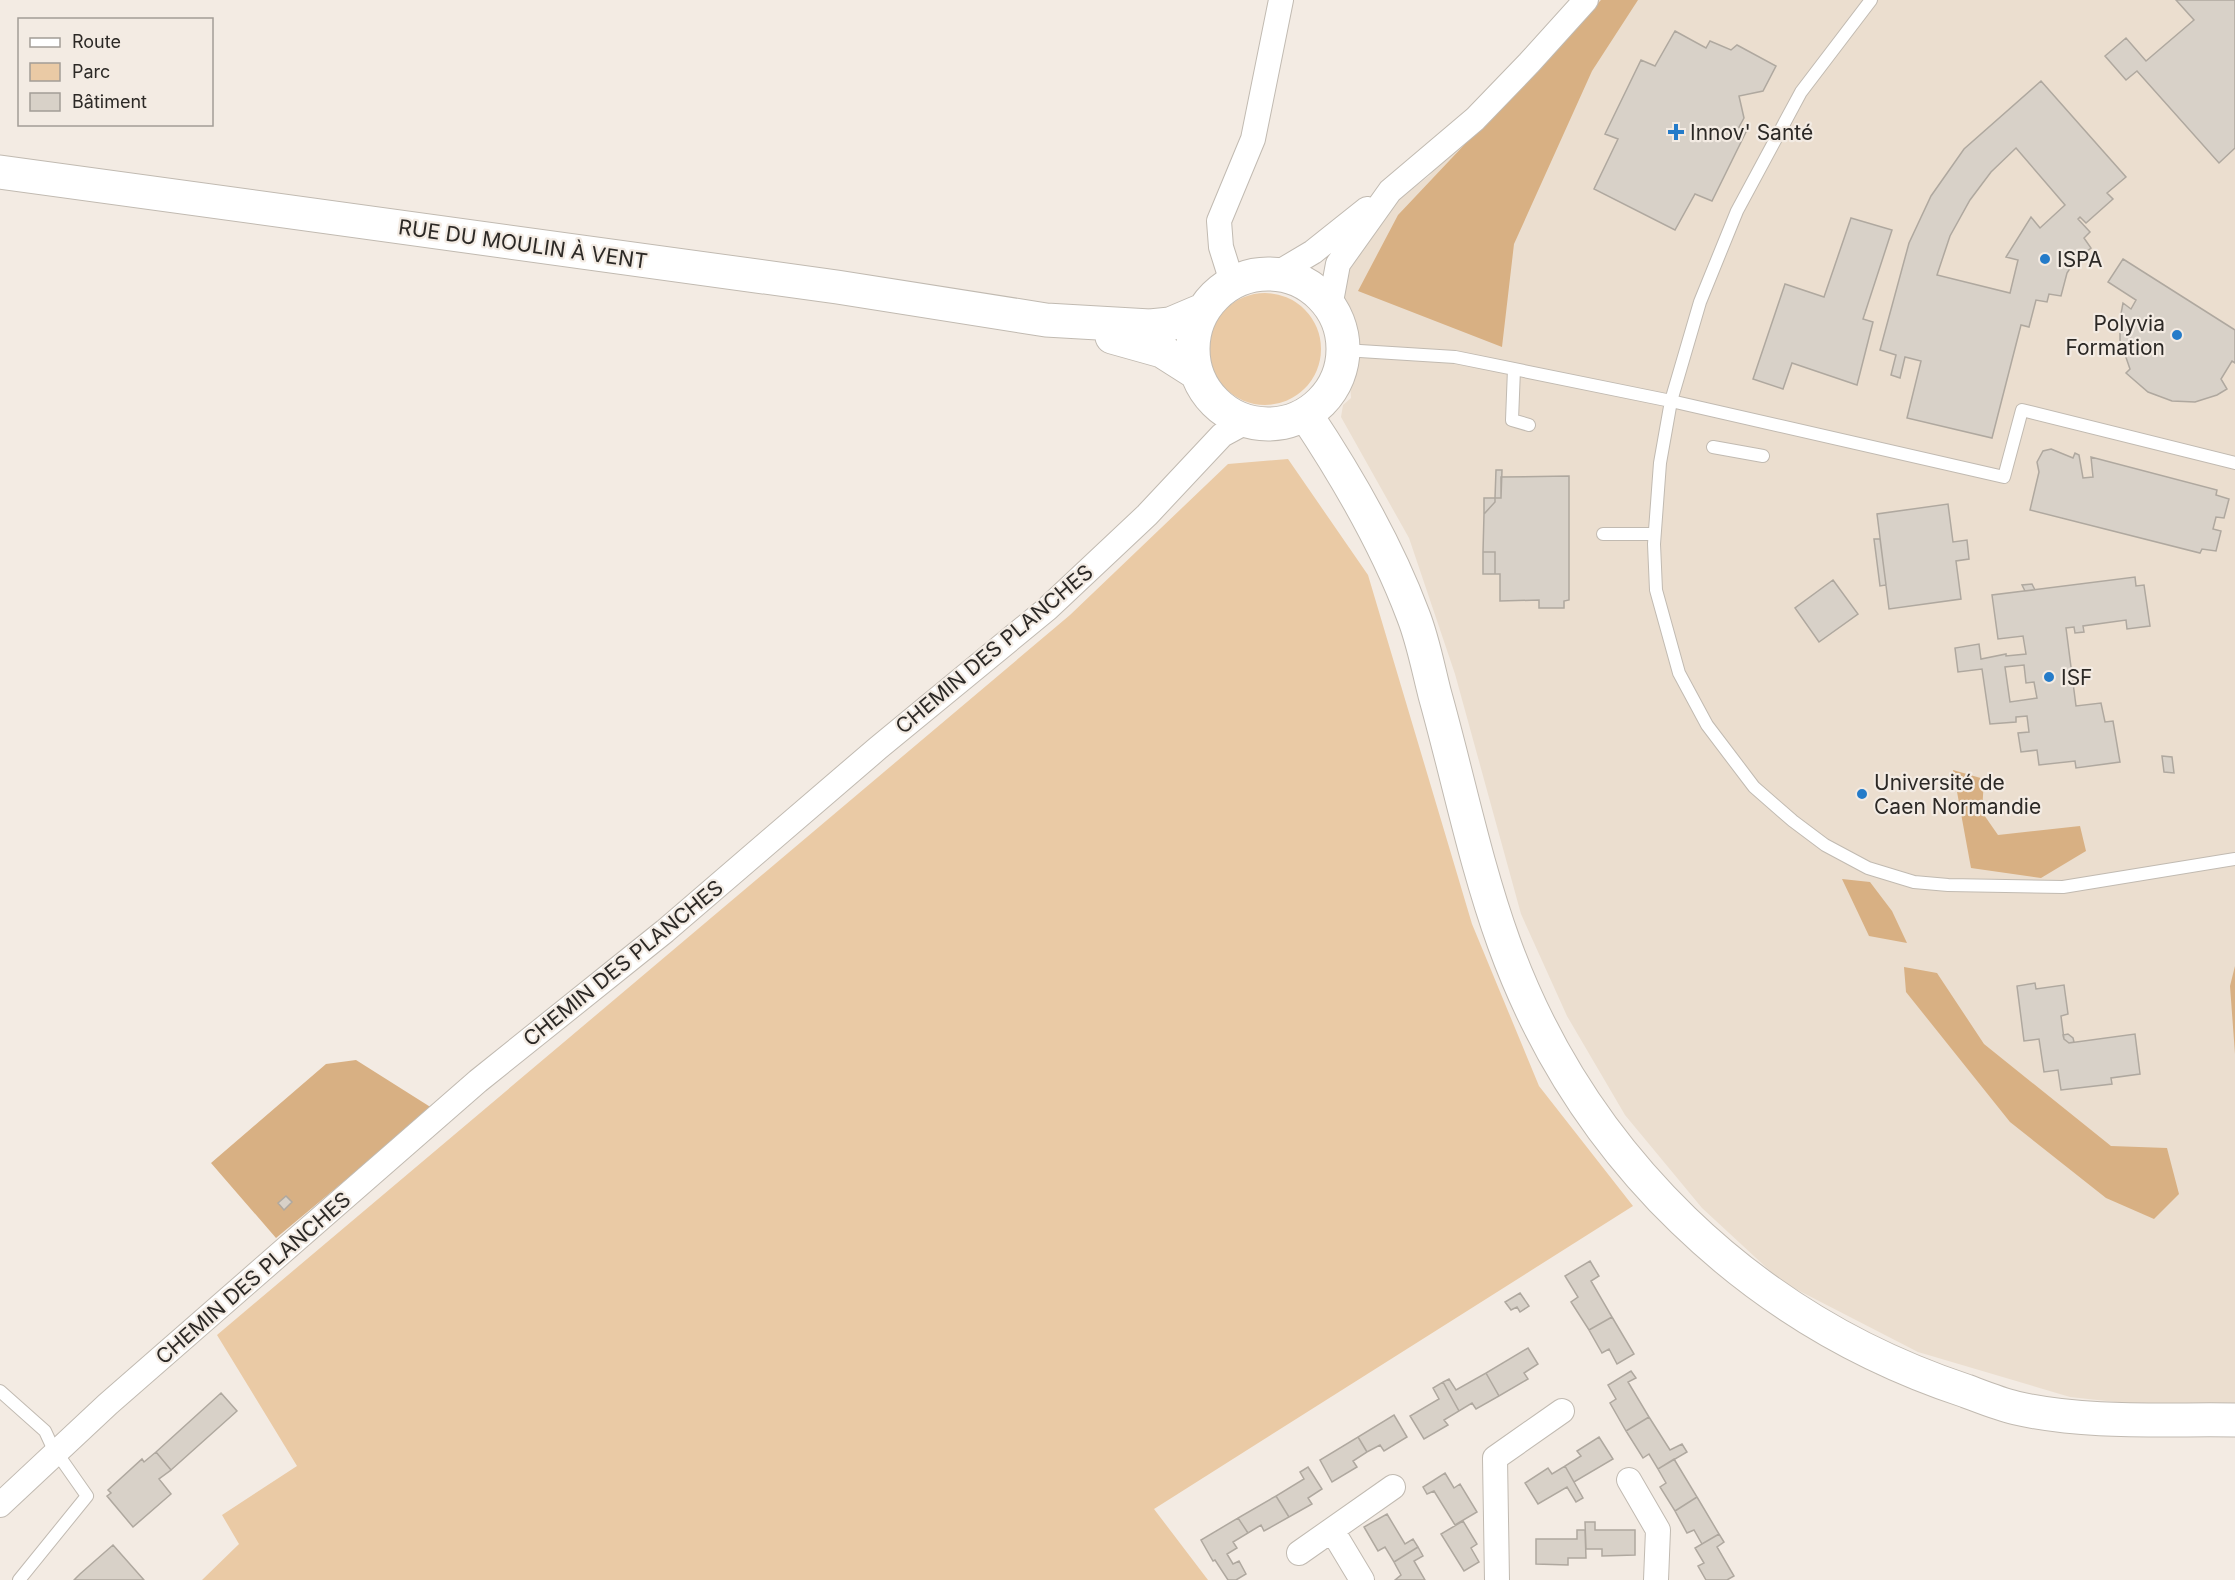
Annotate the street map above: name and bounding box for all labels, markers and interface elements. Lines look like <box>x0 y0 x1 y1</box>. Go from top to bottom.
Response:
legend <box>18 18 213 126</box>
text: Route <box>72 31 121 52</box>
text: Parc <box>72 61 110 82</box>
text: Bâtiment <box>72 91 147 112</box>
place label: Innov' Santé <box>1690 120 1813 145</box>
marker: Innov' Santé <box>1667 123 1685 141</box>
street label: RUE DU MOULIN À VENT <box>397 213 649 274</box>
place label: ISPA <box>2057 247 2102 272</box>
marker: ISPA <box>2038 252 2052 266</box>
place label: Polyvia Formation <box>2065 311 2165 360</box>
marker: Polyvia Formation <box>2170 328 2184 342</box>
street label: CHEMIN DES PLANCHES <box>890 559 1098 739</box>
place label: ISF <box>2061 665 2093 690</box>
marker: ISF <box>2042 670 2056 684</box>
place label: Université de Caen Normandie <box>1874 770 2041 819</box>
marker: Université de Caen Normandie <box>1855 787 1869 801</box>
street label: CHEMIN DES PLANCHES <box>518 875 728 1051</box>
street label: CHEMIN DES PLANCHES <box>151 1187 355 1369</box>

